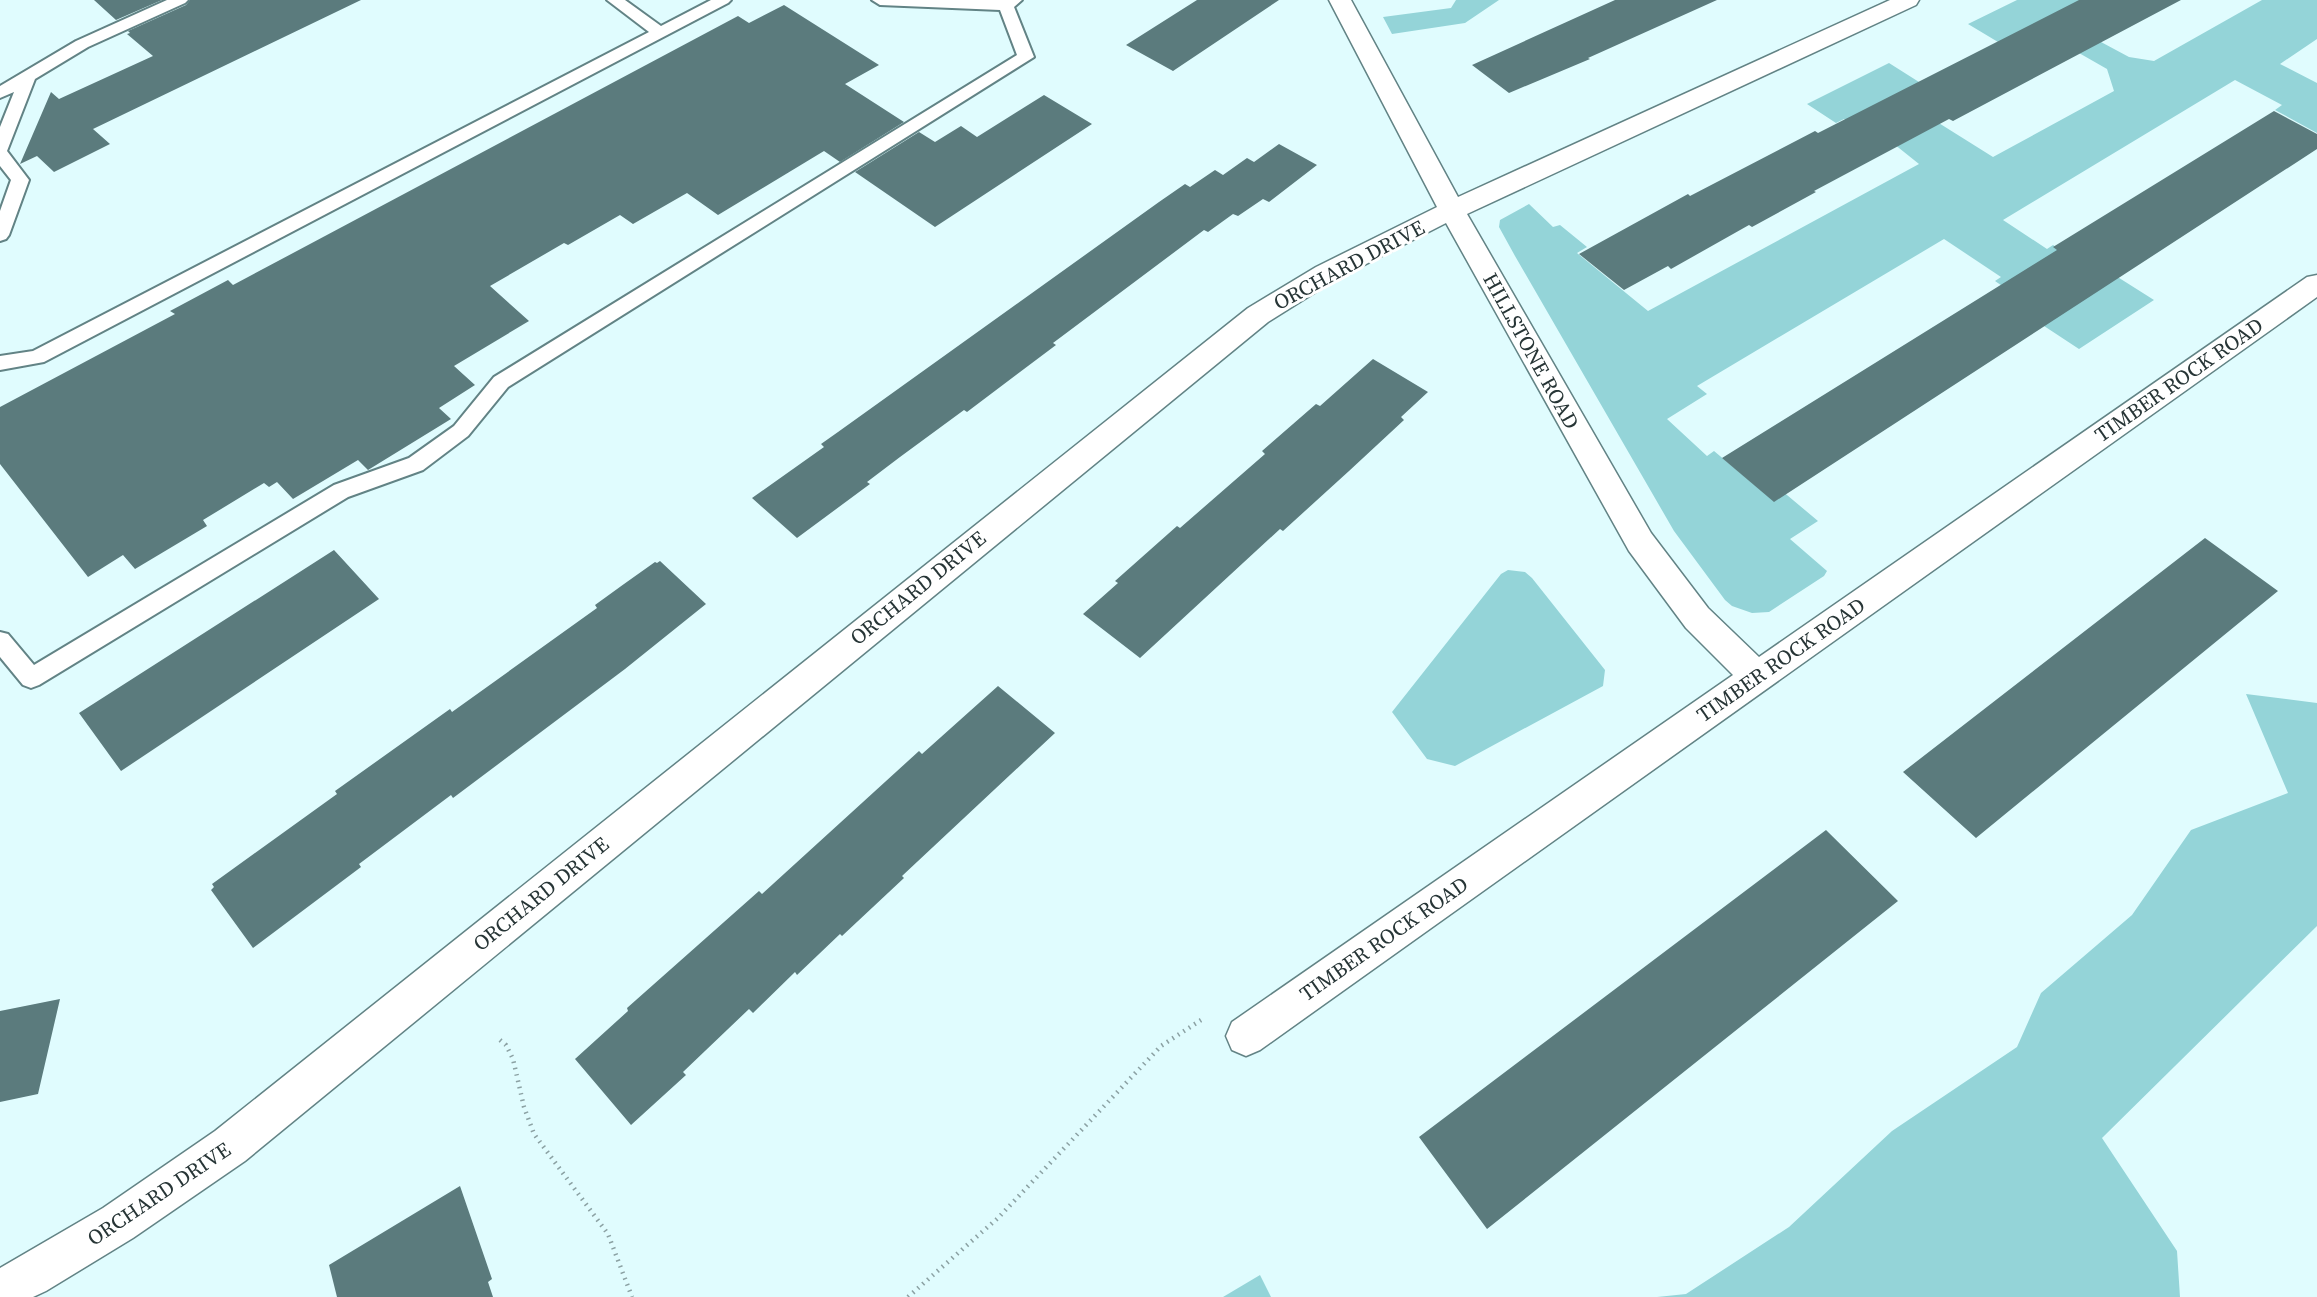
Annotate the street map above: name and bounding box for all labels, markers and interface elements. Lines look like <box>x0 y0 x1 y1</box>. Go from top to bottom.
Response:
street label: ORCHARD DRIVE <box>1268 213 1429 317</box>
street label: HILLSTONE ROAD <box>1476 267 1586 434</box>
street label: TIMBER ROCK ROAD <box>2089 310 2269 449</box>
street label: ORCHARD DRIVE <box>844 524 992 651</box>
street label: TIMBER ROCK ROAD <box>1691 590 1871 729</box>
street label: ORCHARD DRIVE <box>467 830 615 957</box>
street label: TIMBER ROCK ROAD <box>1294 869 1474 1008</box>
street label: ORCHARD DRIVE <box>81 1135 236 1252</box>

